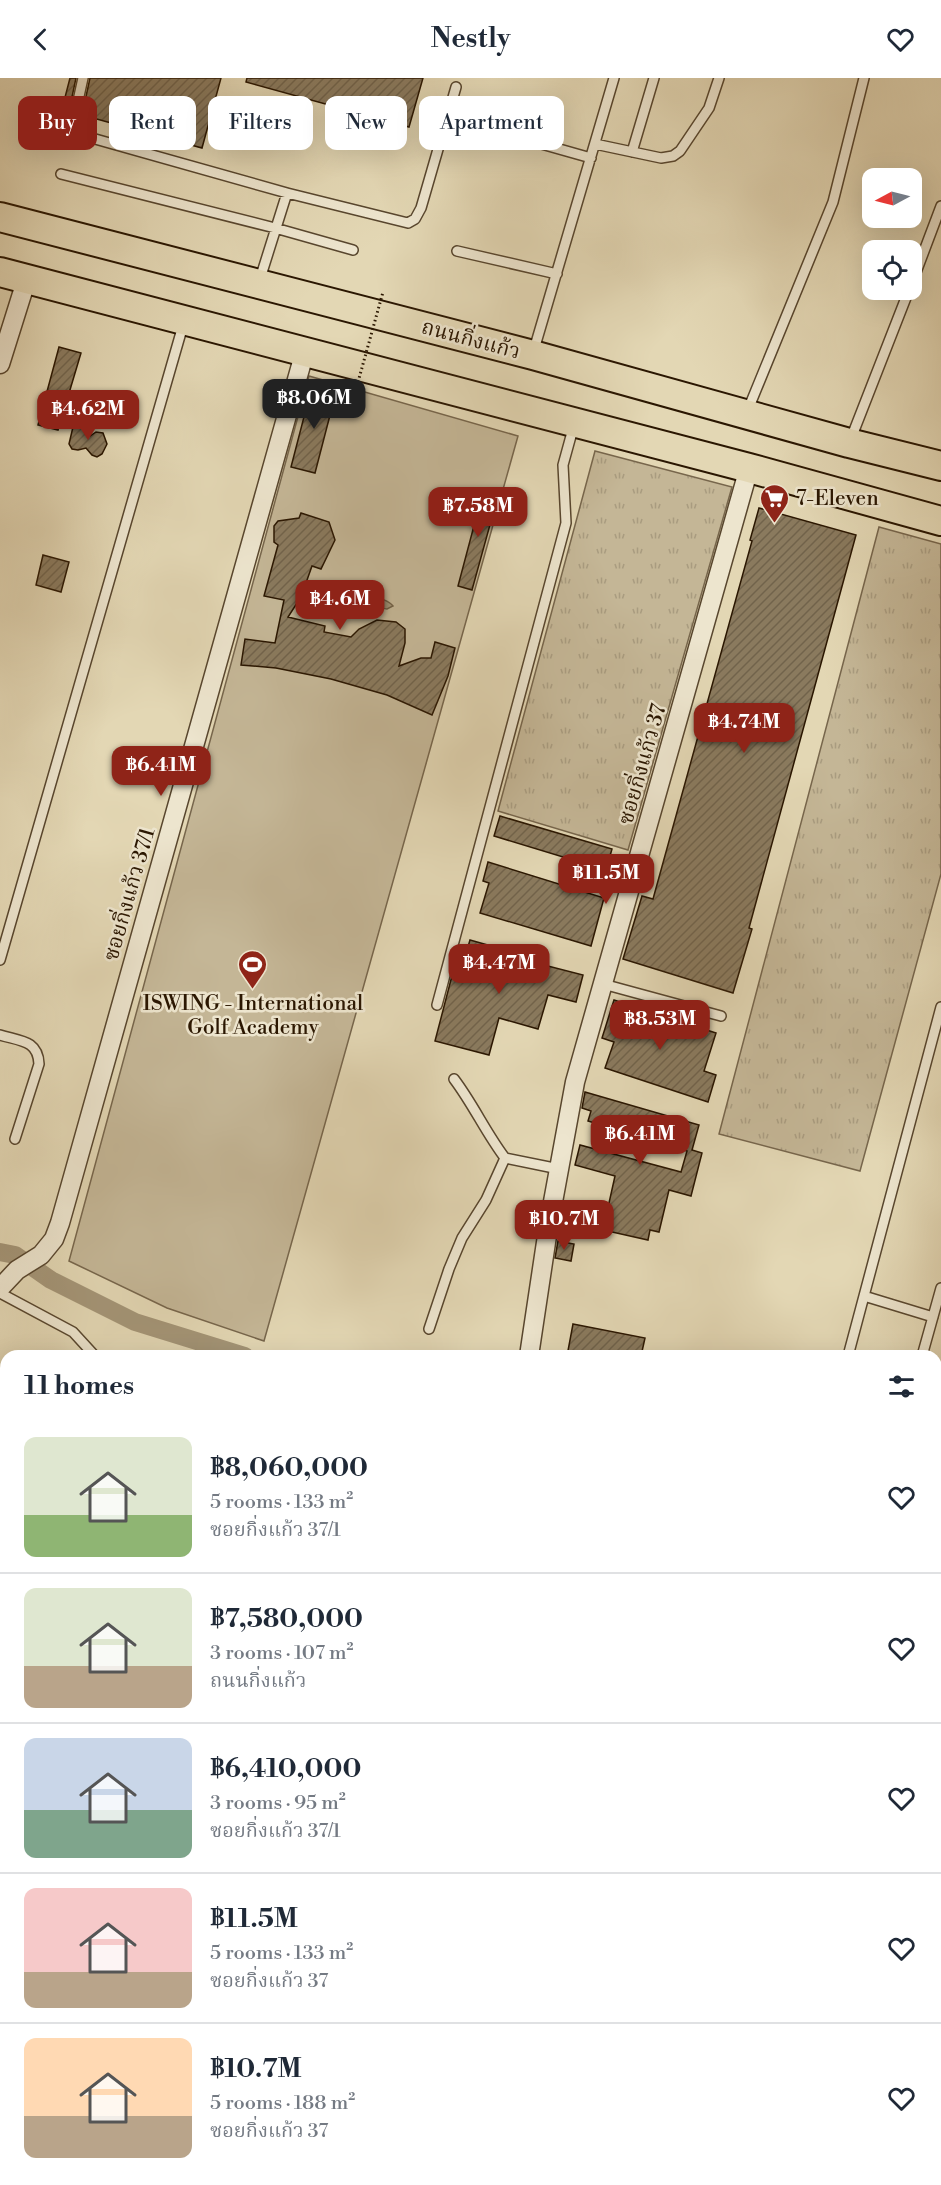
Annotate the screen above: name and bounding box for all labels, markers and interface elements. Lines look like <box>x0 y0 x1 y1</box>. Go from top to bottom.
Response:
text: Nestly <box>431 22 510 56</box>
icon: back <box>24 23 57 56</box>
icon: heart <box>884 23 917 56</box>
chip: Buy <box>18 96 97 150</box>
chip: Rent <box>109 96 196 150</box>
chip: Filters <box>208 96 313 150</box>
chip: New <box>325 96 407 150</box>
chip: Apartment <box>419 96 564 150</box>
north arrow <box>862 168 922 228</box>
map controls <box>862 168 922 300</box>
button: locate <box>862 240 922 300</box>
street label: ถนนกิ่งแก้ว <box>418 311 524 366</box>
pin: ฿8.06M <box>265 379 363 430</box>
text: ฿8.06M <box>276 386 352 411</box>
pin: ฿4.62M <box>39 390 137 441</box>
text: ฿4.62M <box>51 397 125 422</box>
supermarket icon: 7-Eleven <box>759 482 791 524</box>
place label: 7-Eleven <box>796 486 879 512</box>
pin: ฿7.58M <box>429 487 527 538</box>
text: ฿7.58M <box>442 494 514 519</box>
pin: ฿4.6M <box>298 580 382 631</box>
text: ฿4.6M <box>309 587 371 612</box>
street label: ซอยกิ่งแก้ว 37 <box>610 700 673 828</box>
pin: ฿4.74M <box>695 703 793 754</box>
text: ฿4.74M <box>708 710 780 735</box>
pin: ฿6.41M <box>112 746 210 797</box>
text: ฿6.41M <box>126 753 196 778</box>
street label: ซอยกิ่งแก้ว 37/1 <box>95 824 161 964</box>
pin: ฿11.5M <box>557 854 655 905</box>
text: ฿11.5M <box>572 861 640 886</box>
pin: ฿4.47M <box>450 944 548 995</box>
sports icon: ISWING - International Golf Academy <box>237 948 269 990</box>
text: ฿4.47M <box>463 951 535 976</box>
place label: ISWING - International Golf Academy <box>143 991 363 1041</box>
pin: ฿8.53M <box>611 1000 709 1051</box>
text: ฿8.53M <box>624 1007 696 1032</box>
pin: ฿6.41M <box>591 1115 689 1166</box>
text: ฿6.41M <box>605 1122 675 1147</box>
pin: ฿10.7M <box>515 1200 613 1251</box>
text: ฿10.7M <box>529 1207 599 1232</box>
text: 11 homes <box>24 1370 134 1402</box>
icon: filters <box>885 1370 918 1403</box>
text: ฿8,060,000 <box>210 1452 368 1484</box>
icon: home <box>72 1461 144 1533</box>
icon: heart <box>885 1481 918 1514</box>
text: 5 rooms · 133 m² <box>210 1490 353 1515</box>
text: ซอยกิ่งแก้ว 37/1 <box>210 1518 341 1543</box>
text: ฿7,580,000 <box>210 1603 363 1635</box>
icon: home <box>72 1612 144 1684</box>
icon: heart <box>885 1632 918 1665</box>
text: 3 rooms · 107 m² <box>210 1641 354 1666</box>
text: ถนนกิ่งแก้ว <box>210 1669 306 1694</box>
text: ฿6,410,000 <box>210 1753 361 1785</box>
icon: home <box>72 1762 144 1834</box>
icon: heart <box>885 1782 918 1815</box>
text: 3 rooms · 95 m² <box>210 1791 346 1816</box>
text: ซอยกิ่งแก้ว 37/1 <box>210 1819 341 1844</box>
text: ฿11.5M <box>210 1903 298 1935</box>
icon: home <box>72 1912 144 1984</box>
icon: heart <box>885 1932 918 1965</box>
text: 5 rooms · 133 m² <box>210 1941 353 1966</box>
text: ซอยกิ่งแก้ว 37 <box>210 1969 328 1994</box>
text: ฿10.7M <box>210 2053 302 2085</box>
icon: home <box>72 2062 144 2134</box>
icon: heart <box>885 2082 918 2115</box>
text: 5 rooms · 188 m² <box>210 2091 355 2116</box>
text: ซอยกิ่งแก้ว 37 <box>210 2119 328 2144</box>

